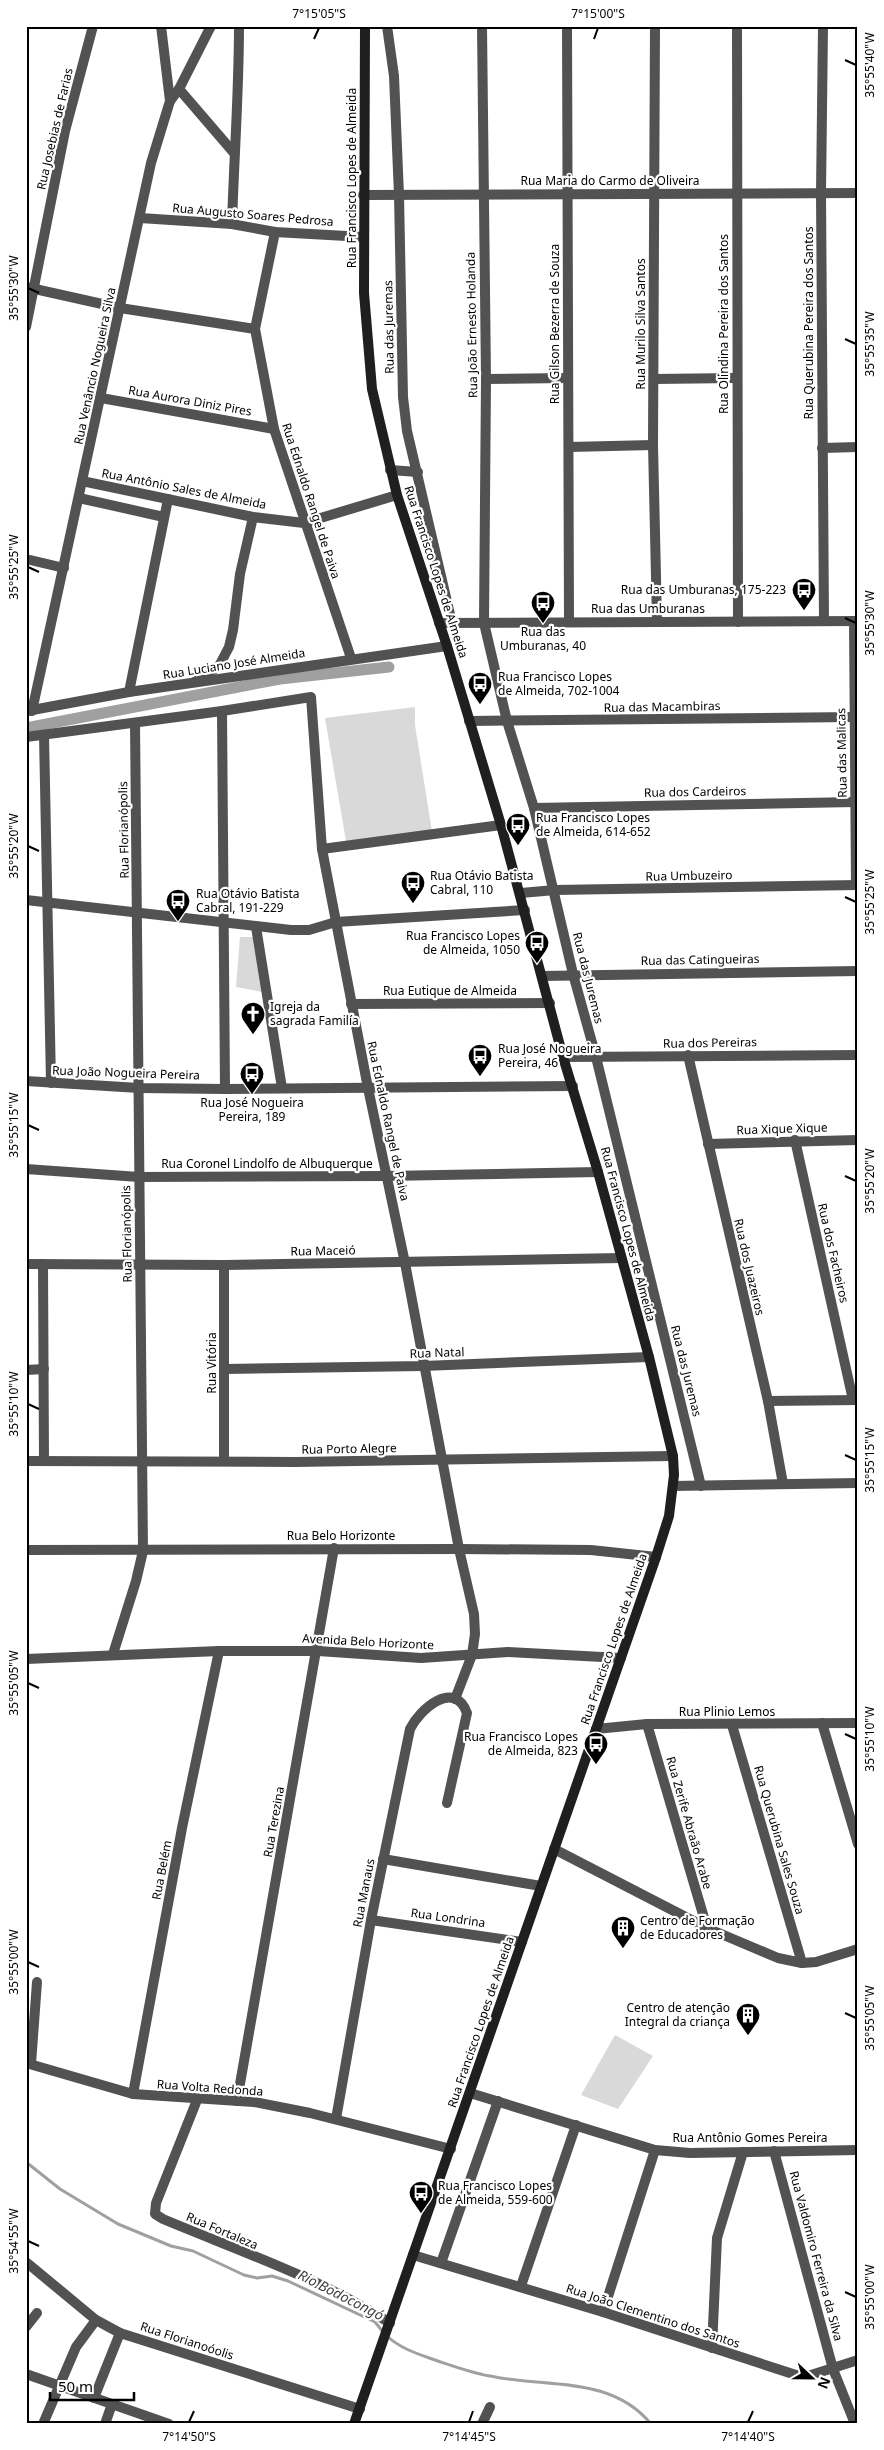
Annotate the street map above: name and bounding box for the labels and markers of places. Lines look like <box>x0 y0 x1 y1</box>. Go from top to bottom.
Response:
bus stop icon: Rua das Umburanas, 175-223 <box>791 577 817 611</box>
place label: Rua das Umburanas, 175-223 <box>621 581 786 598</box>
bus stop icon: Rua das Umburanas, 40 <box>530 590 556 624</box>
place label: Rua das Umburanas, 40 <box>500 623 586 654</box>
place label: Rua Francisco Lopes de Almeida, 702-1004 <box>498 668 620 699</box>
bus stop icon: Rua Francisco Lopes de Almeida, 702-1004 <box>467 671 493 705</box>
place label: Rua Francisco Lopes de Almeida, 614-652 <box>536 809 651 840</box>
bus stop icon: Rua Francisco Lopes de Almeida, 614-652 <box>505 812 531 846</box>
place label: Rua Otávio Batista Cabral, 110 <box>430 867 534 898</box>
bus stop icon: Rua Otávio Batista Cabral, 110 <box>400 870 426 904</box>
place label: Rua Otávio Batista Cabral, 191-229 <box>196 885 300 916</box>
bus stop icon: Rua Otávio Batista Cabral, 191-229 <box>165 888 191 922</box>
place label: Rua Francisco Lopes de Almeida, 1050 <box>406 927 520 958</box>
bus stop icon: Rua Francisco Lopes de Almeida, 1050 <box>524 930 550 964</box>
place label: Igreja da sagrada Familía <box>270 998 359 1029</box>
church icon: Igreja da sagrada Familía <box>240 1001 266 1035</box>
place label: Rua José Nogueira Pereira, 46 <box>498 1040 601 1071</box>
bus stop icon: Rua José Nogueira Pereira, 46 <box>467 1043 493 1077</box>
bus stop icon: Rua José Nogueira Pereira, 189 <box>239 1061 265 1095</box>
place label: Rua José Nogueira Pereira, 189 <box>200 1094 304 1125</box>
place label: Rua Francisco Lopes de Almeida, 823 <box>464 1728 578 1759</box>
bus stop icon: Rua Francisco Lopes de Almeida, 823 <box>583 1731 609 1765</box>
place label: Centro de Formação de Educadores <box>640 1912 755 1943</box>
building icon: Centro de Formação de Educadores <box>610 1915 636 1949</box>
place label: Centro de atenção Integral da criança <box>625 1999 730 2030</box>
building icon: Centro de atenção Integral da criança <box>735 2002 761 2036</box>
place label: Rua Francisco Lopes de Almeida, 559-600 <box>438 2177 553 2208</box>
bus stop icon: Rua Francisco Lopes de Almeida, 559-600 <box>408 2180 434 2214</box>

